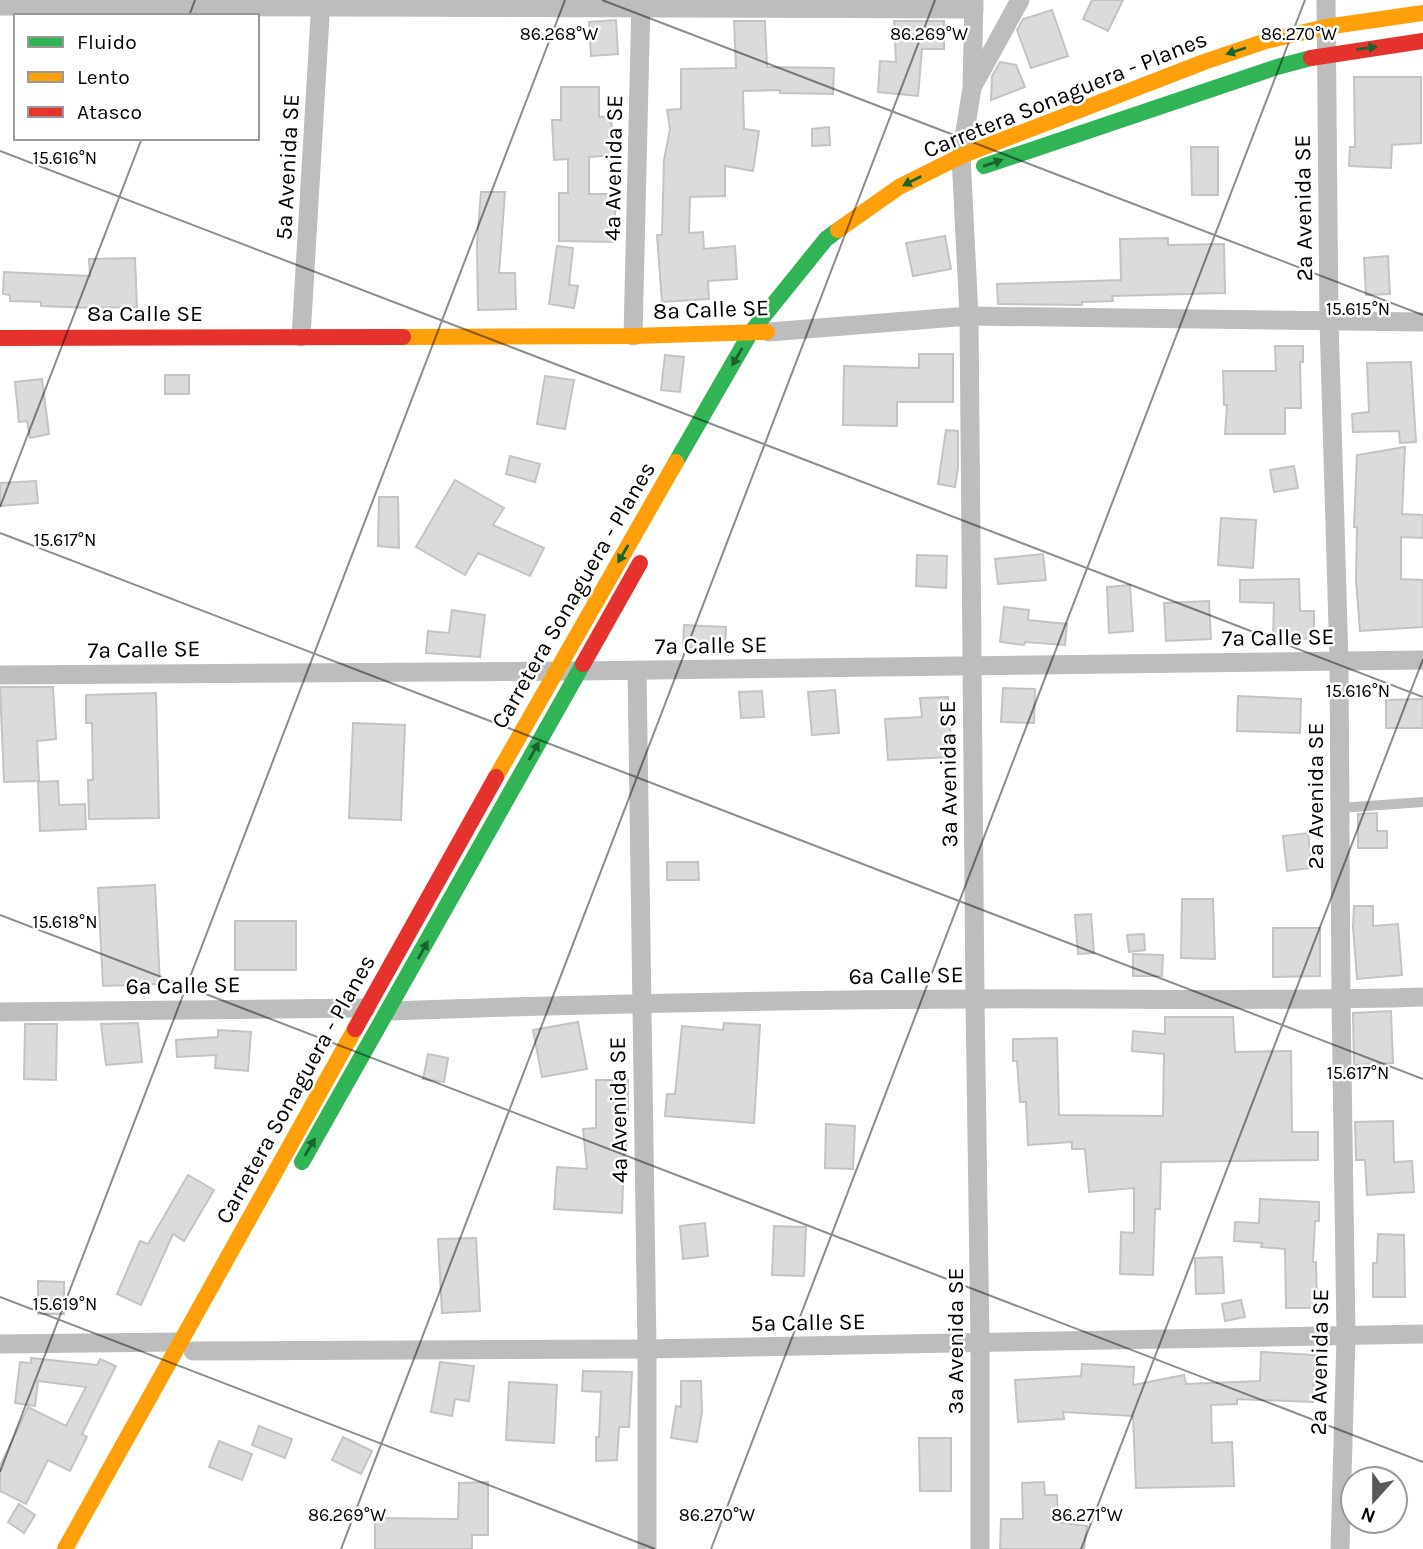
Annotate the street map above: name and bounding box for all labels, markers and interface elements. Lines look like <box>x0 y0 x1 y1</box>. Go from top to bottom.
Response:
legend <box>14 14 259 140</box>
text: 86.268°W <box>520 23 598 45</box>
text: 86.269°W <box>890 23 968 45</box>
text: 86.270°W <box>1261 23 1337 45</box>
street label: Carretera Sonaguera - Planes <box>919 25 1211 164</box>
text: Fluido <box>77 30 137 54</box>
one-way arrow <box>1357 43 1379 54</box>
one-way arrow <box>1226 46 1247 57</box>
text: Lento <box>77 65 130 89</box>
street label: 5a Avenida SE <box>270 93 305 241</box>
street label: 4a Avenida SE <box>599 95 628 241</box>
text: Atasco <box>77 100 142 124</box>
street label: 2a Avenida SE <box>1289 134 1318 282</box>
text: 15.616°N <box>33 147 97 169</box>
one-way arrow <box>982 157 1003 168</box>
one-way arrow <box>902 175 922 186</box>
street label: 8a Calle SE <box>653 294 769 325</box>
text: 15.615°N <box>1326 298 1390 320</box>
street label: 8a Calle SE <box>87 300 203 327</box>
one-way arrow <box>731 347 743 366</box>
street label: Carretera Sonaguera - Planes <box>486 457 661 733</box>
text: 15.617°N <box>34 529 96 551</box>
one-way arrow <box>617 544 629 563</box>
street label: 7a Calle SE <box>1221 623 1335 652</box>
street label: 7a Calle SE <box>654 631 768 660</box>
street label: 7a Calle SE <box>87 635 201 664</box>
text: 15.616°N <box>1326 680 1390 702</box>
street label: 3a Avenida SE <box>934 700 963 848</box>
street label: 2a Avenida SE <box>1302 723 1329 869</box>
one-way arrow <box>528 742 540 761</box>
text: 15.618°N <box>32 911 98 933</box>
one-way arrow <box>417 940 429 960</box>
street label: Carretera Sonaguera - Planes <box>210 950 381 1228</box>
street label: 6a Calle SE <box>848 961 964 990</box>
street label: 6a Calle SE <box>125 971 241 1000</box>
street label: 4a Avenida SE <box>604 1037 633 1183</box>
text: 15.617°N <box>1327 1062 1389 1084</box>
one-way arrow <box>304 1138 316 1157</box>
street label: 3a Avenida SE <box>942 1267 969 1415</box>
street label: 2a Avenida SE <box>1305 1288 1334 1436</box>
text: 15.619°N <box>33 1293 97 1315</box>
street label: 5a Calle SE <box>750 1308 866 1337</box>
north arrow <box>1339 1465 1409 1535</box>
text: N <box>1358 1502 1379 1528</box>
text: 86.269°W <box>308 1504 386 1526</box>
text: 86.270°W <box>679 1504 755 1526</box>
text: 86.271°W <box>1051 1504 1123 1526</box>

